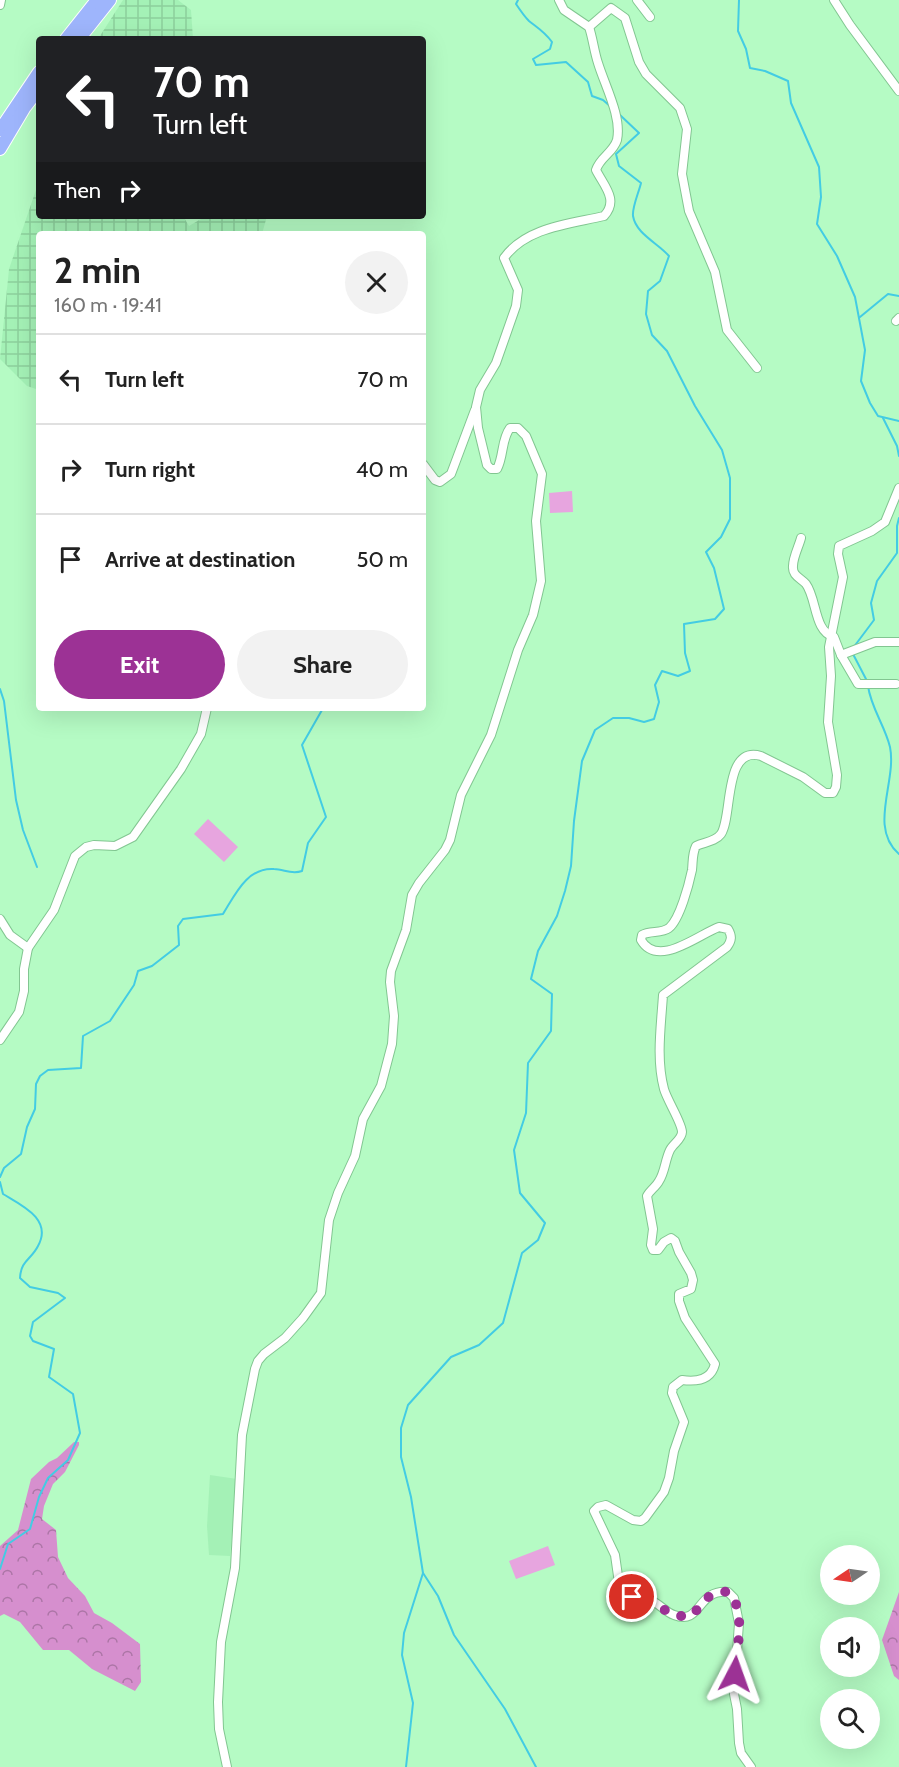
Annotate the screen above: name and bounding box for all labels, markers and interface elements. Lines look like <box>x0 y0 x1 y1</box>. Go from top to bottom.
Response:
text: 70 m <box>153 56 250 108</box>
icon: left <box>54 60 132 138</box>
text: Turn left <box>153 108 247 141</box>
icon: right <box>113 174 146 207</box>
text: Then <box>54 177 101 204</box>
text: 2 min <box>54 248 141 292</box>
button: close <box>345 251 408 314</box>
text: 160 m · 19:41 <box>54 293 162 317</box>
icon: left <box>54 363 87 396</box>
text: Turn left <box>105 366 184 393</box>
text: 70 m <box>358 366 408 393</box>
icon: right <box>54 453 87 486</box>
text: Turn right <box>105 456 195 483</box>
text: 40 m <box>356 456 408 483</box>
icon: arrive <box>54 543 87 576</box>
text: Arrive at destination <box>105 546 295 573</box>
text: 50 m <box>356 546 408 573</box>
button: Exit <box>54 630 225 699</box>
button: Share <box>237 630 408 699</box>
north arrow <box>820 1545 880 1605</box>
map controls <box>820 1545 880 1749</box>
pin <box>606 1571 657 1622</box>
icon: arrive <box>615 1580 648 1613</box>
button: sound <box>820 1617 880 1677</box>
position arrow <box>703 1642 767 1706</box>
button: search <box>820 1689 880 1749</box>

